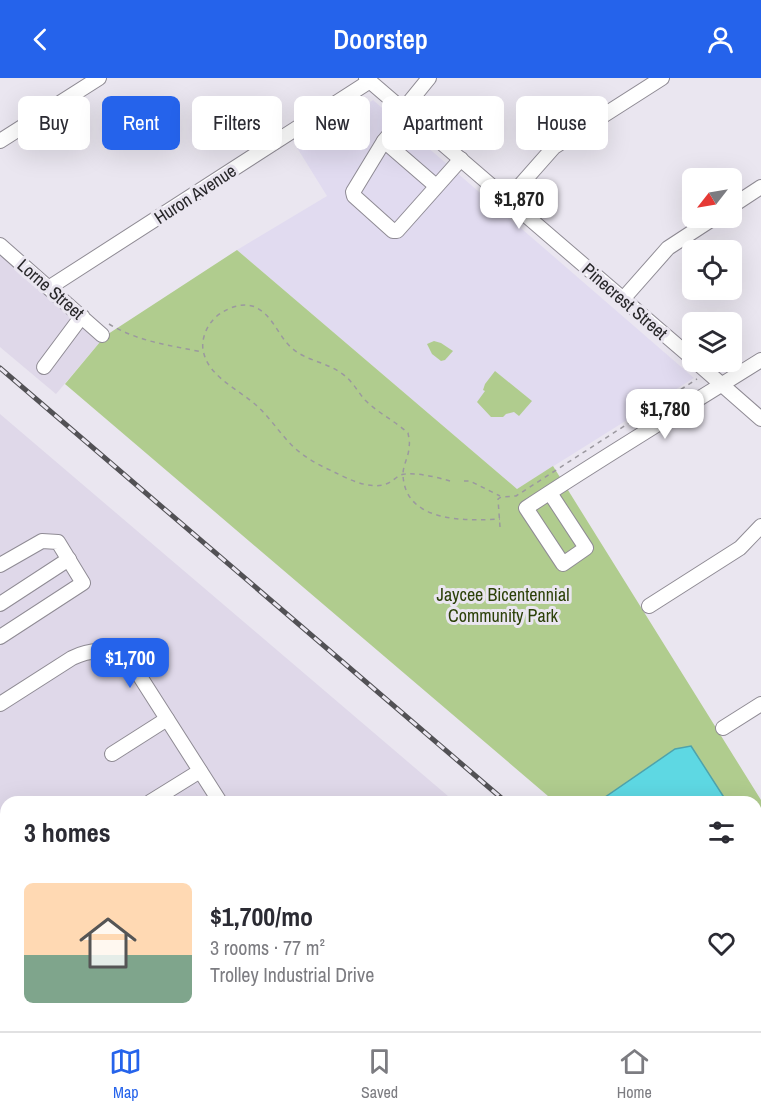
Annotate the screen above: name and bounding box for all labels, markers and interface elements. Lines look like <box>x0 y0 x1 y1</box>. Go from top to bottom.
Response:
text: Doorstep <box>333 21 428 57</box>
icon: back <box>24 23 57 56</box>
icon: person <box>704 23 737 56</box>
chip: Buy <box>18 96 90 150</box>
chip: Rent <box>102 96 180 150</box>
chip: Filters <box>192 96 282 150</box>
chip: New <box>294 96 370 150</box>
chip: Apartment <box>382 96 504 150</box>
chip: House <box>516 96 608 150</box>
street label: Huron Avenue <box>149 158 241 230</box>
north arrow <box>682 168 742 228</box>
map controls <box>682 168 742 372</box>
pin: $1,870 <box>470 179 568 230</box>
text: $1,870 <box>494 185 544 212</box>
button: locate <box>682 240 742 300</box>
street label: Lorne Street <box>12 253 90 325</box>
street label: Pinecrest Street <box>577 257 673 345</box>
button: layers <box>682 312 742 372</box>
pin: $1,780 <box>616 389 714 440</box>
text: $1,780 <box>640 395 690 422</box>
park label: Jaycee Bicentennial Community Park <box>437 582 569 628</box>
pin: $1,700 <box>81 638 179 689</box>
text: $1,700 <box>105 644 155 671</box>
text: 3 homes <box>24 815 111 850</box>
icon: filters <box>705 816 738 849</box>
text: $1,700/mo <box>210 899 313 934</box>
icon: home <box>72 907 144 979</box>
icon: heart <box>705 927 738 960</box>
text: 3 rooms · 77 m² <box>210 934 325 961</box>
text: Trolley Industrial Drive <box>210 961 374 988</box>
tab: Map <box>109 1045 142 1103</box>
tab: Saved <box>361 1045 398 1103</box>
tab: Home <box>617 1045 652 1103</box>

